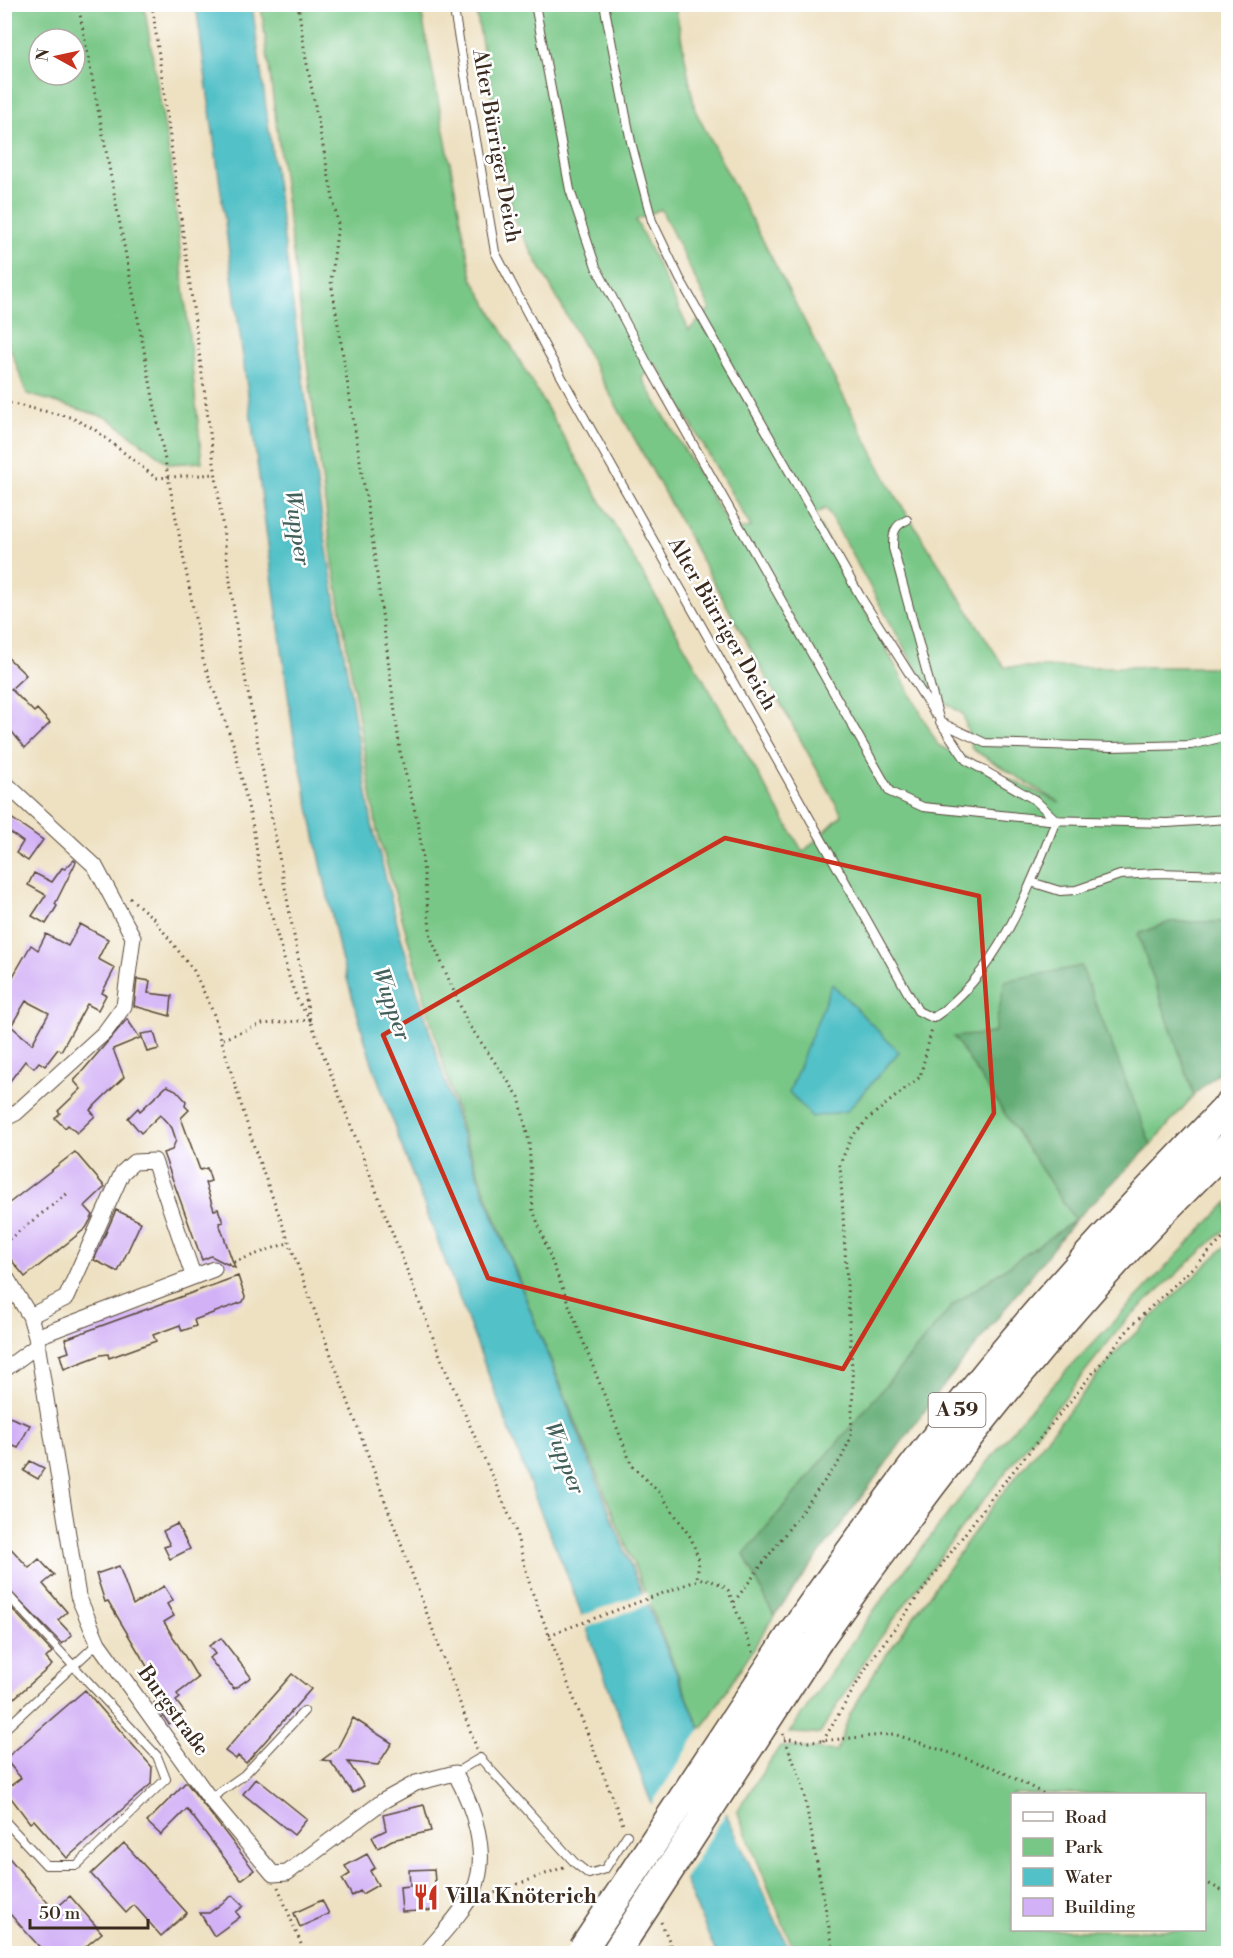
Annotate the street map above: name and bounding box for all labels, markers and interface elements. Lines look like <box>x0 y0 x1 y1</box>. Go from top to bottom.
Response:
north arrow <box>27 27 87 87</box>
street label: Alter Bürriger Deich <box>466 46 526 245</box>
text: N <box>32 47 54 63</box>
water label: Wupper <box>278 489 316 568</box>
street label: Alter Bürriger Deich <box>661 532 782 716</box>
water label: Wupper <box>366 964 416 1045</box>
road number: A 59 <box>928 1393 986 1427</box>
water label: Wupper <box>538 1418 590 1499</box>
street label: Burgstraße <box>131 1660 214 1761</box>
legend <box>1011 1793 1206 1931</box>
text: Road <box>1065 1806 1108 1829</box>
text: Park <box>1065 1836 1104 1859</box>
text: Water <box>1064 1866 1113 1889</box>
restaurant icon: Villa Knöterich <box>411 1882 441 1912</box>
place label: Villa Knöterich <box>445 1884 597 1910</box>
scale bar <box>30 1892 148 1930</box>
text: Building <box>1064 1896 1136 1919</box>
text: 50 m <box>39 1902 81 1925</box>

